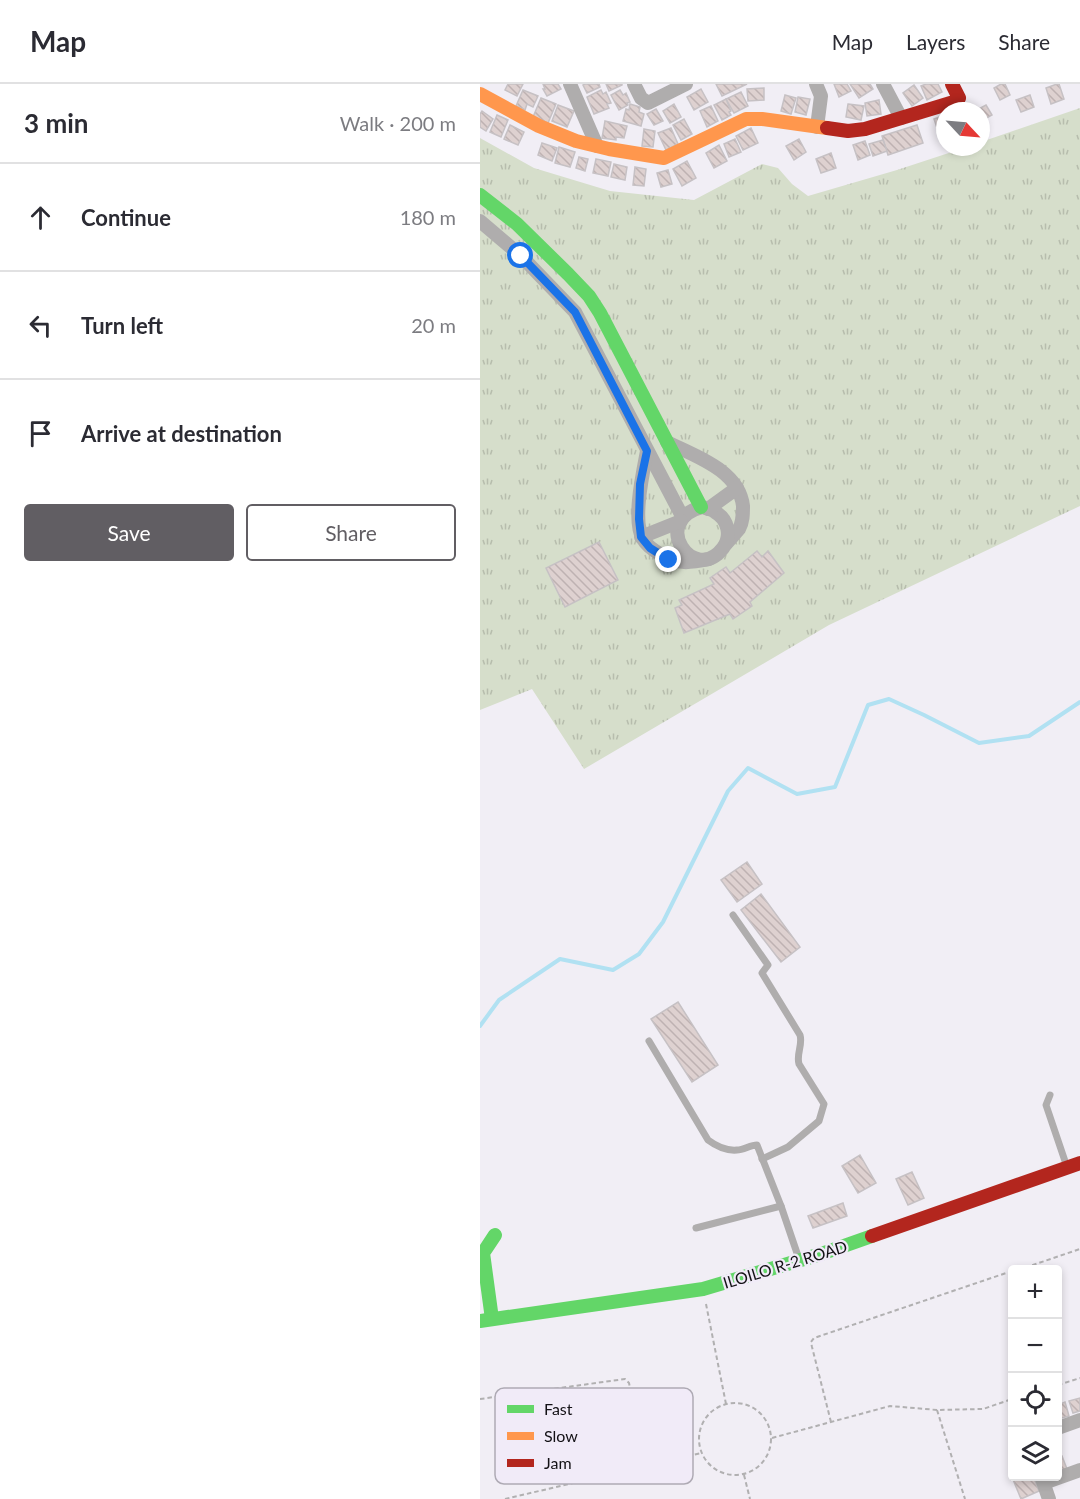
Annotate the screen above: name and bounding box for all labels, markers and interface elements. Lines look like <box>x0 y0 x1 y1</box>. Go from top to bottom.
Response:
text: Map <box>30 24 86 58</box>
text: Map <box>832 29 873 54</box>
text: Layers <box>906 29 965 54</box>
text: Share <box>998 29 1050 54</box>
north arrow <box>936 102 990 156</box>
text: 3 min <box>24 107 88 139</box>
text: Walk · 200 m <box>340 111 456 135</box>
icon: ahead <box>24 201 57 234</box>
text: Continue <box>81 204 171 231</box>
text: 180 m <box>400 205 456 229</box>
route start <box>507 242 533 268</box>
icon: left <box>24 309 57 342</box>
text: Turn left <box>81 312 163 339</box>
text: 20 m <box>411 313 456 337</box>
icon: arrive <box>24 417 57 450</box>
text: Arrive at destination <box>81 420 282 447</box>
button: Save <box>24 504 234 561</box>
button: Share <box>246 504 456 561</box>
route end <box>655 546 681 572</box>
street label: ILOILO R-2 ROAD <box>721 1236 849 1292</box>
map controls <box>1008 1265 1062 1481</box>
button: + <box>1008 1265 1062 1319</box>
button: − <box>1008 1319 1062 1373</box>
button: locate <box>1008 1373 1062 1427</box>
legend <box>495 1388 693 1484</box>
text: Fast <box>544 1399 573 1418</box>
text: Slow <box>544 1426 578 1445</box>
button: layers <box>1008 1427 1062 1481</box>
text: Jam <box>544 1453 572 1472</box>

